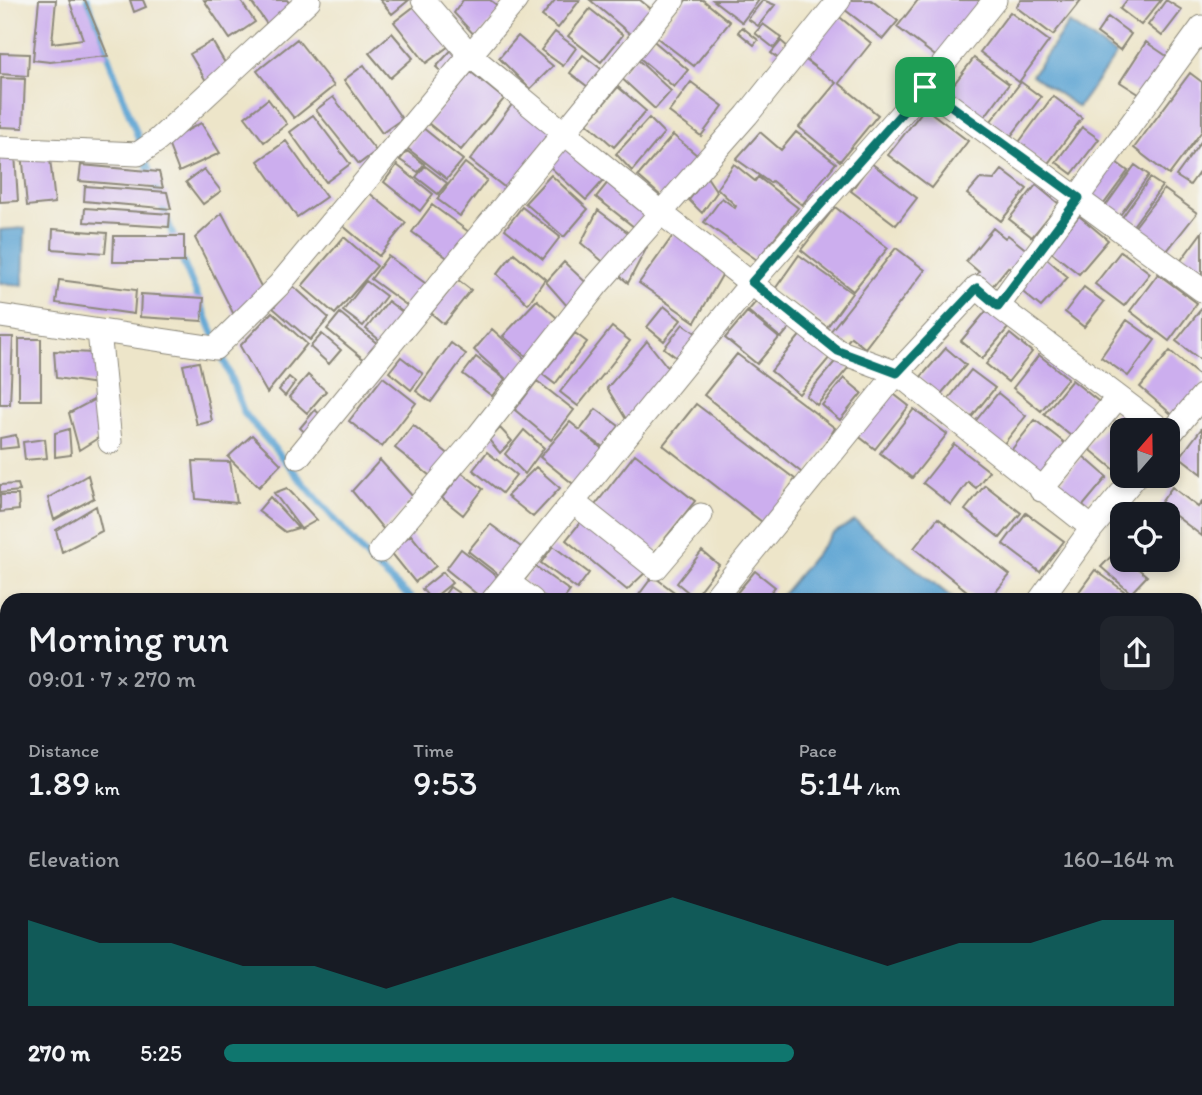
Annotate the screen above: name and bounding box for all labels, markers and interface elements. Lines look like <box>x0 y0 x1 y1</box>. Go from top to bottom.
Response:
pin <box>895 57 955 117</box>
icon: arrive <box>906 68 944 106</box>
north arrow <box>1110 418 1180 488</box>
map controls <box>1110 418 1180 572</box>
button: locate <box>1110 502 1180 572</box>
text: Morning run <box>28 616 229 662</box>
button: share <box>1100 616 1174 690</box>
text: 09:01 · 7 × 270 m <box>28 665 196 693</box>
text: Distance <box>28 739 99 762</box>
text: Time <box>413 739 454 762</box>
text: Pace <box>799 739 837 762</box>
text: 1.89 <box>28 762 90 804</box>
text: 9:53 <box>413 762 478 804</box>
text: 5:14 <box>799 762 863 804</box>
text: km <box>90 777 120 800</box>
text: /km <box>863 777 900 800</box>
text: Elevation <box>28 845 119 873</box>
text: 160–164 m <box>1063 845 1174 873</box>
text: 270 m <box>28 1039 90 1067</box>
text: 5:25 <box>140 1039 182 1067</box>

